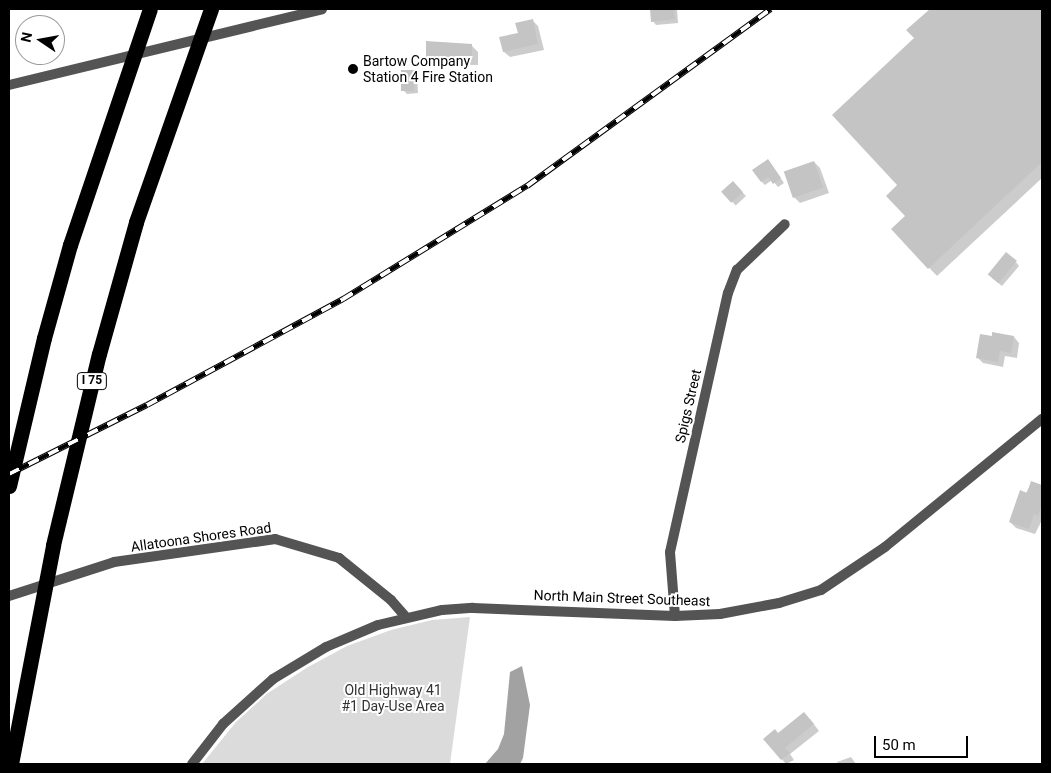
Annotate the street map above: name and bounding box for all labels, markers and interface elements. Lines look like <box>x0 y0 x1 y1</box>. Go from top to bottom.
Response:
north arrow <box>15 15 65 65</box>
text: N <box>17 31 35 44</box>
place label: Bartow Company Station 4 Fire Station <box>363 53 493 85</box>
marker: Bartow Company Station 4 Fire Station <box>347 63 359 75</box>
street label: Spigs Street <box>671 368 705 444</box>
road number: I 75 <box>76 372 108 391</box>
street label: Allatoona Shores Road <box>130 519 272 555</box>
street label: North Main Street Southeast <box>533 587 711 609</box>
park label: Old Highway 41 #1 Day-Use Area <box>341 682 445 714</box>
scale bar <box>876 726 970 758</box>
text: 50 m <box>882 736 916 754</box>

